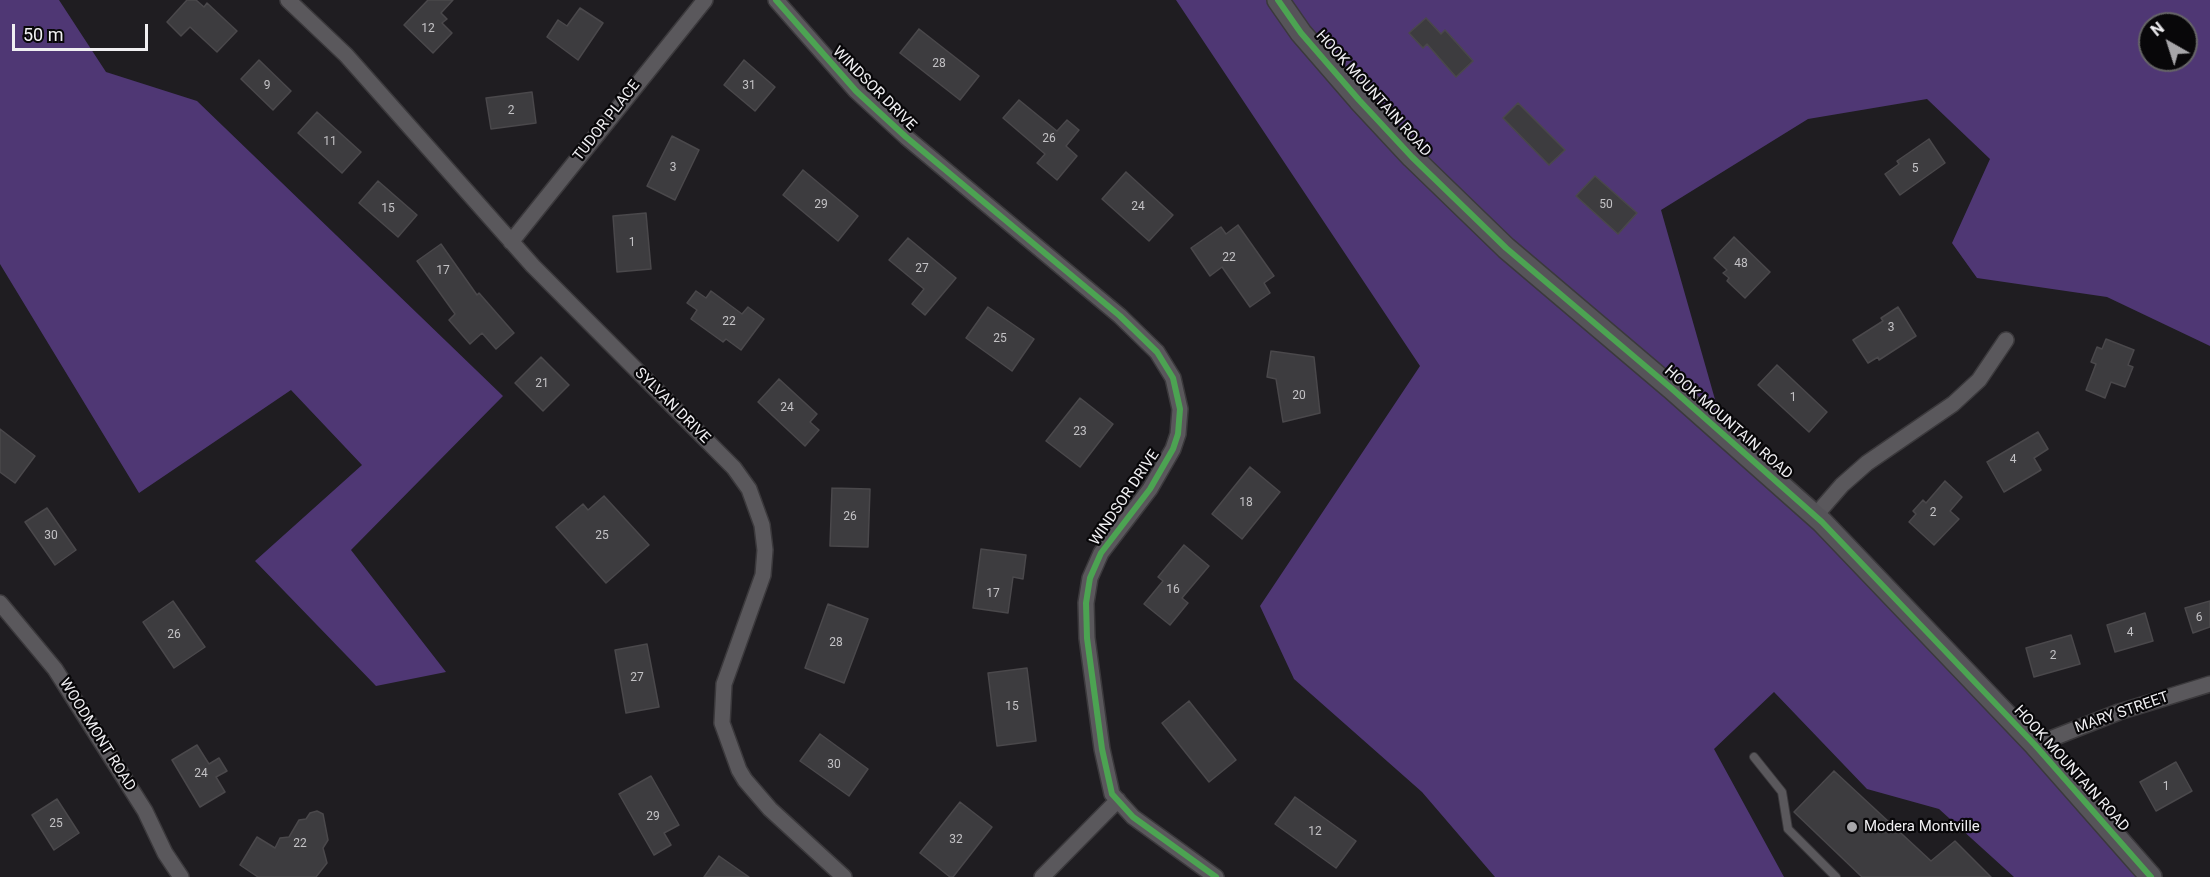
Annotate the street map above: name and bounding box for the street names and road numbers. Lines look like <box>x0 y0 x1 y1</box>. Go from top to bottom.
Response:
street label: HOOK MOUNTAIN ROAD <box>1312 27 1434 161</box>
street label: WINDSOR DRIVE <box>828 43 920 135</box>
street label: TUDOR PLACE <box>570 77 644 165</box>
street label: HOOK MOUNTAIN ROAD <box>1660 362 1796 484</box>
street label: SYLVAN DRIVE <box>631 365 713 447</box>
street label: WINDSOR DRIVE <box>1086 447 1164 549</box>
street label: WOODMONT ROAD <box>55 675 139 795</box>
street label: MARY STREET <box>2073 689 2171 737</box>
street label: HOOK MOUNTAIN ROAD <box>2010 702 2132 836</box>

